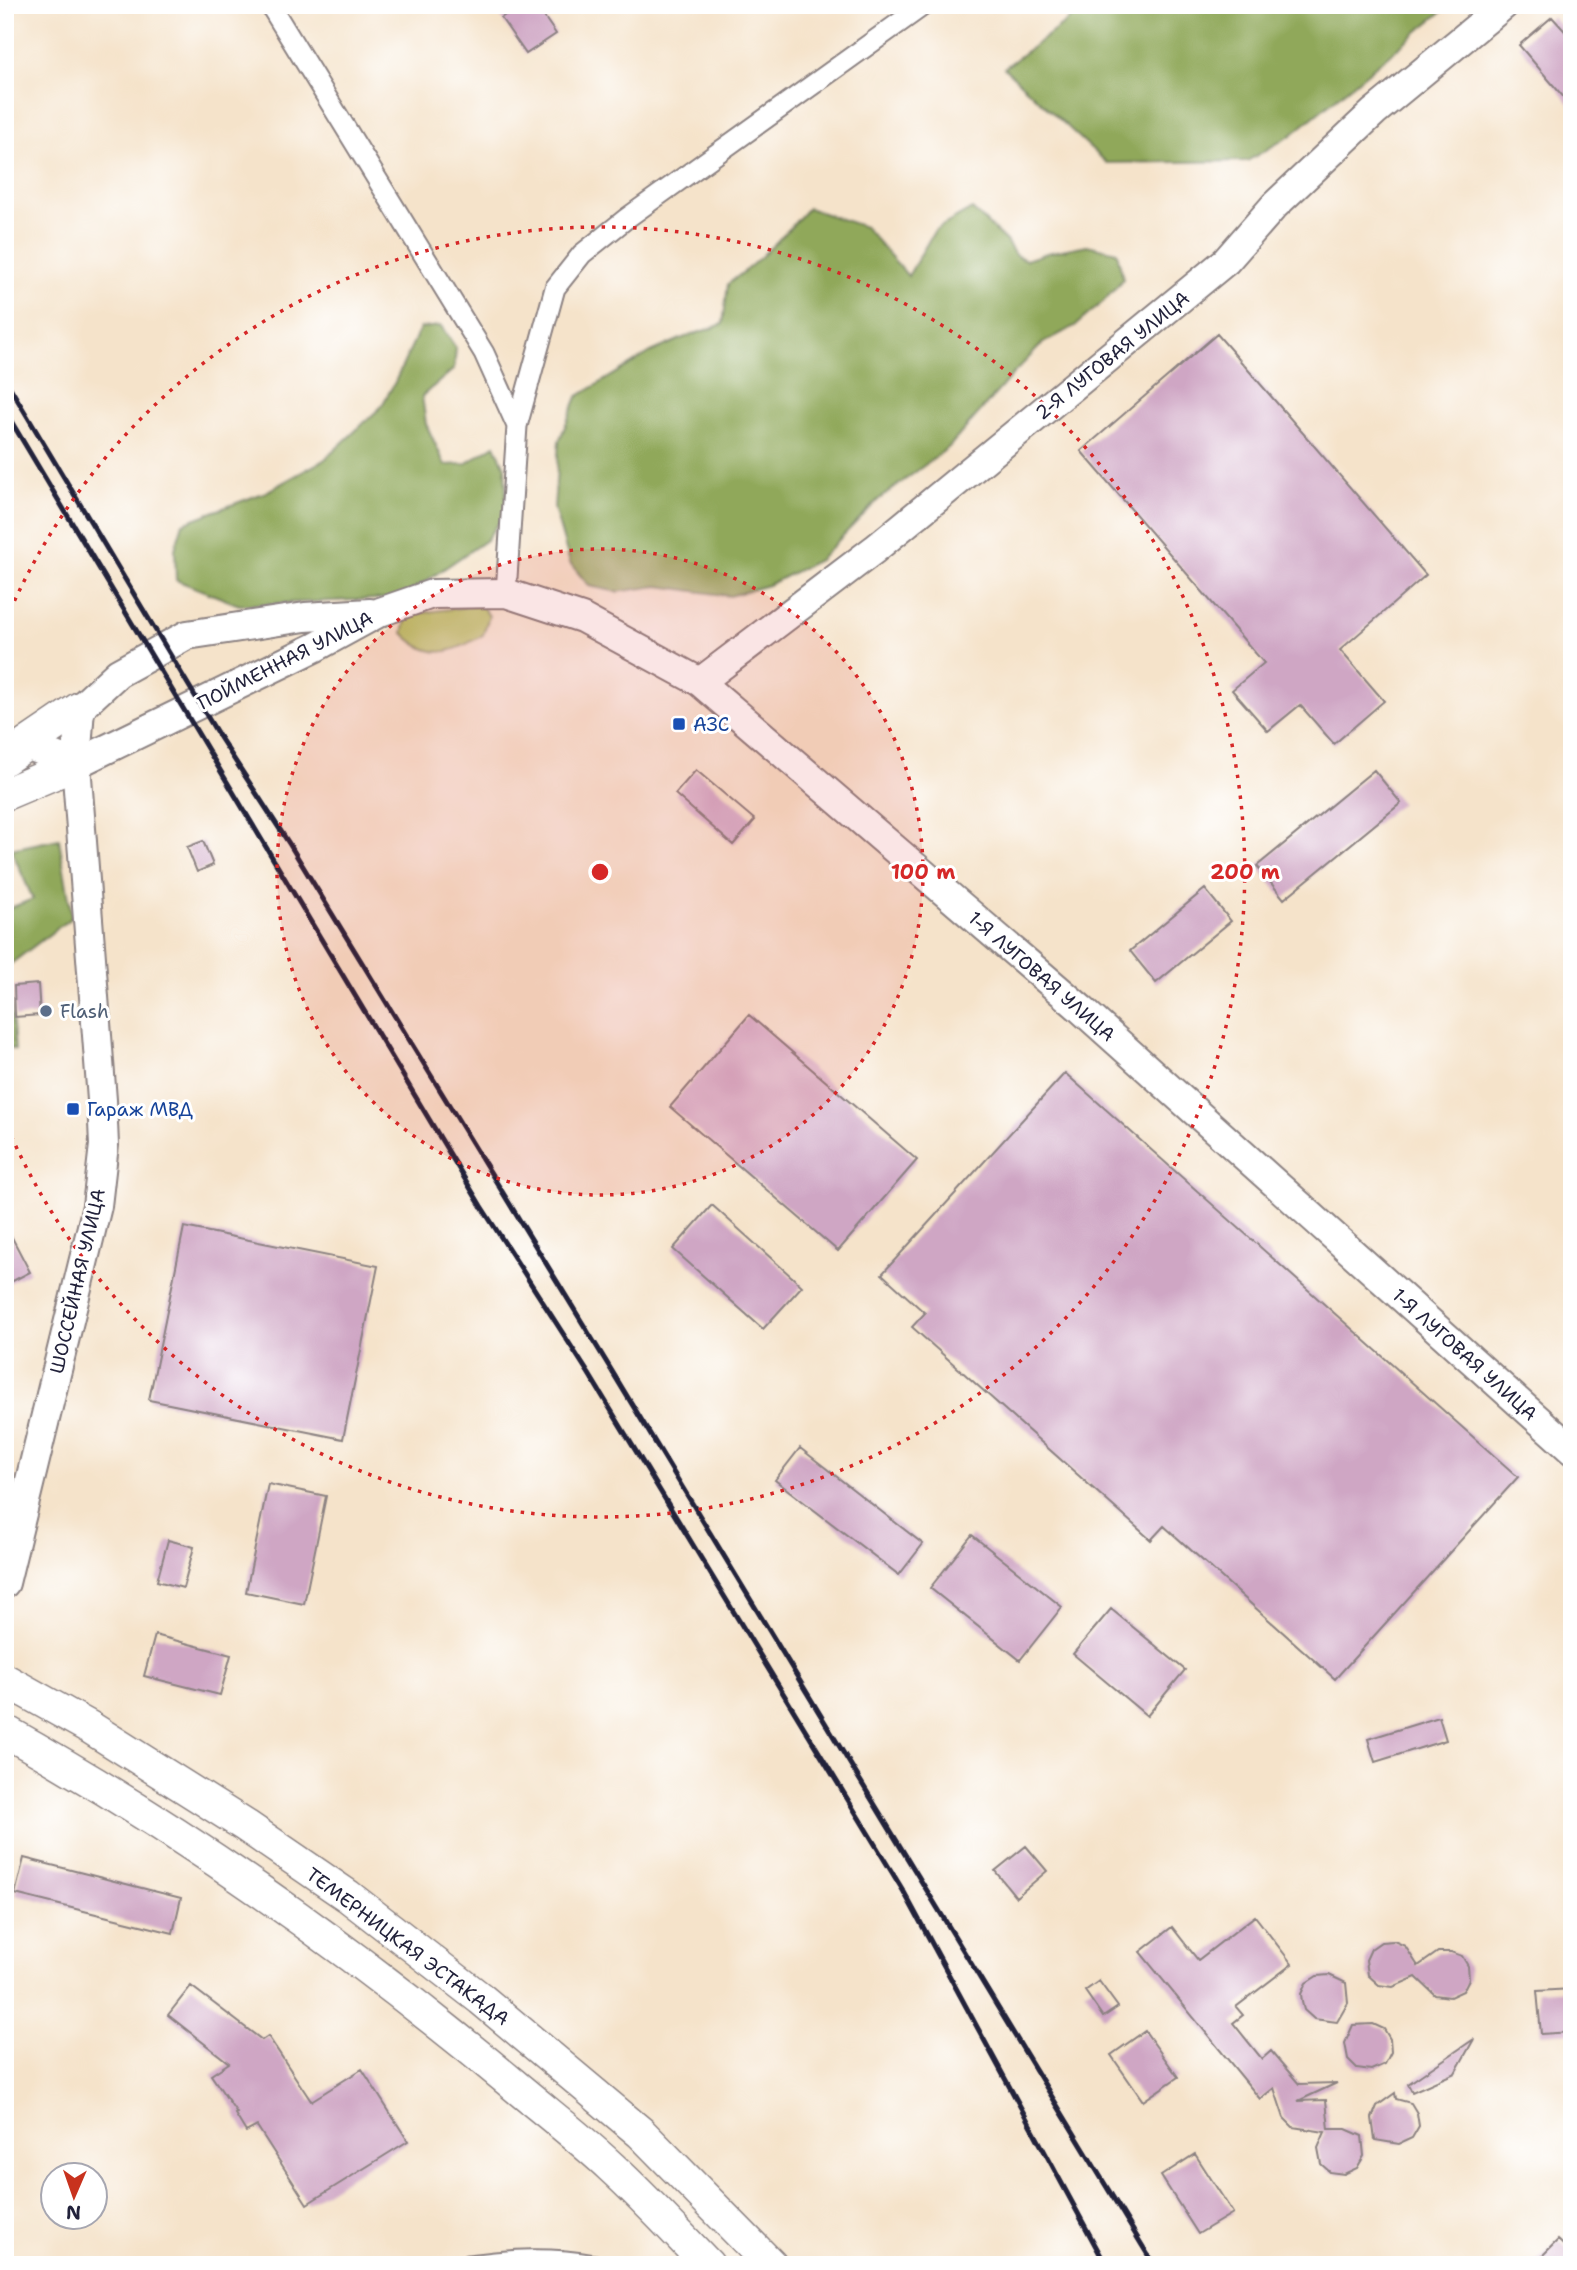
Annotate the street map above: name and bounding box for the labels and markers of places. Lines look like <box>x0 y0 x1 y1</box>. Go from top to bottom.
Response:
place label: АЗС <box>693 712 729 737</box>
marker: АЗС <box>671 716 687 732</box>
centre of rings <box>588 860 612 884</box>
place label: Flash <box>60 999 109 1024</box>
marker: Flash <box>38 1003 54 1019</box>
place label: Гараж МВД <box>87 1097 194 1122</box>
marker: Гараж МВД <box>65 1101 81 1117</box>

